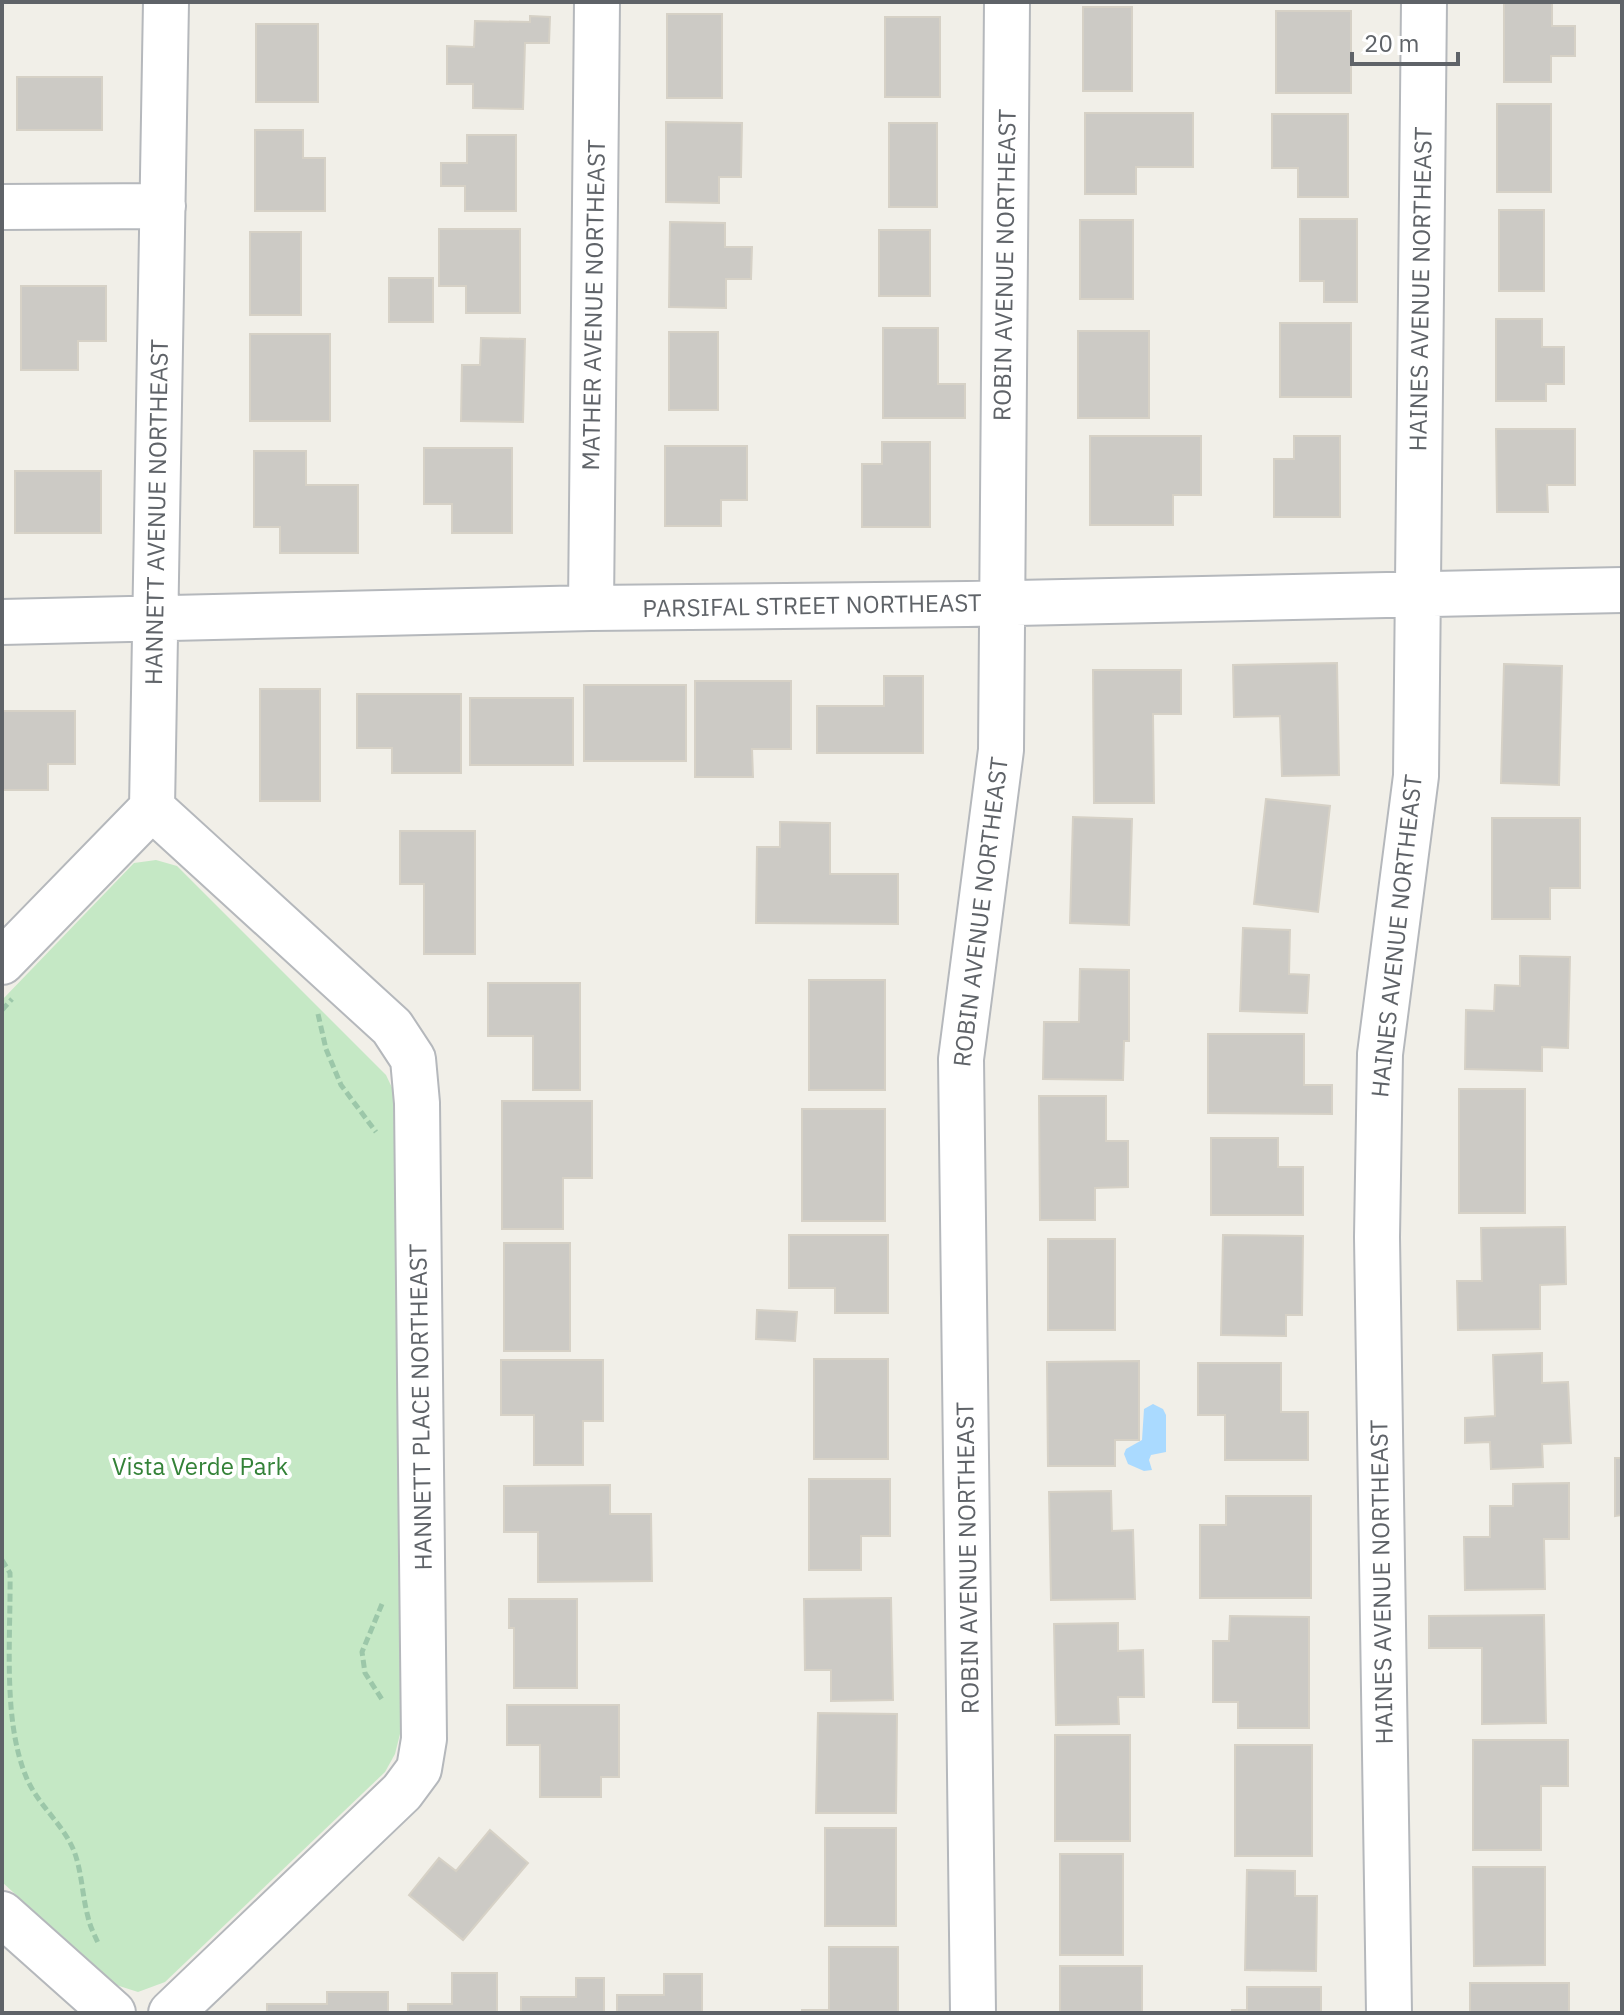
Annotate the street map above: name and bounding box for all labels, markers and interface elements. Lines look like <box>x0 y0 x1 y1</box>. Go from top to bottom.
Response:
scale bar <box>1352 16 1458 66</box>
text: 20 m <box>1364 27 1419 59</box>
street label: ROBIN AVENUE NORTHEAST <box>985 108 1023 421</box>
street label: HAINES AVENUE NORTHEAST <box>1401 126 1439 452</box>
street label: MATHER AVENUE NORTHEAST <box>574 139 612 471</box>
street label: HANNETT AVENUE NORTHEAST <box>137 338 175 685</box>
street label: PARSIFAL STREET NORTHEAST <box>642 586 982 624</box>
street label: ROBIN AVENUE NORTHEAST <box>945 755 1015 1069</box>
street label: HAINES AVENUE NORTHEAST <box>1363 773 1429 1099</box>
street label: HANNETT PLACE NORTHEAST <box>401 1243 439 1571</box>
street label: ROBIN AVENUE NORTHEAST <box>948 1401 986 1714</box>
street label: HAINES AVENUE NORTHEAST <box>1362 1419 1400 1745</box>
park label: Vista Verde Park <box>112 1450 288 1482</box>

